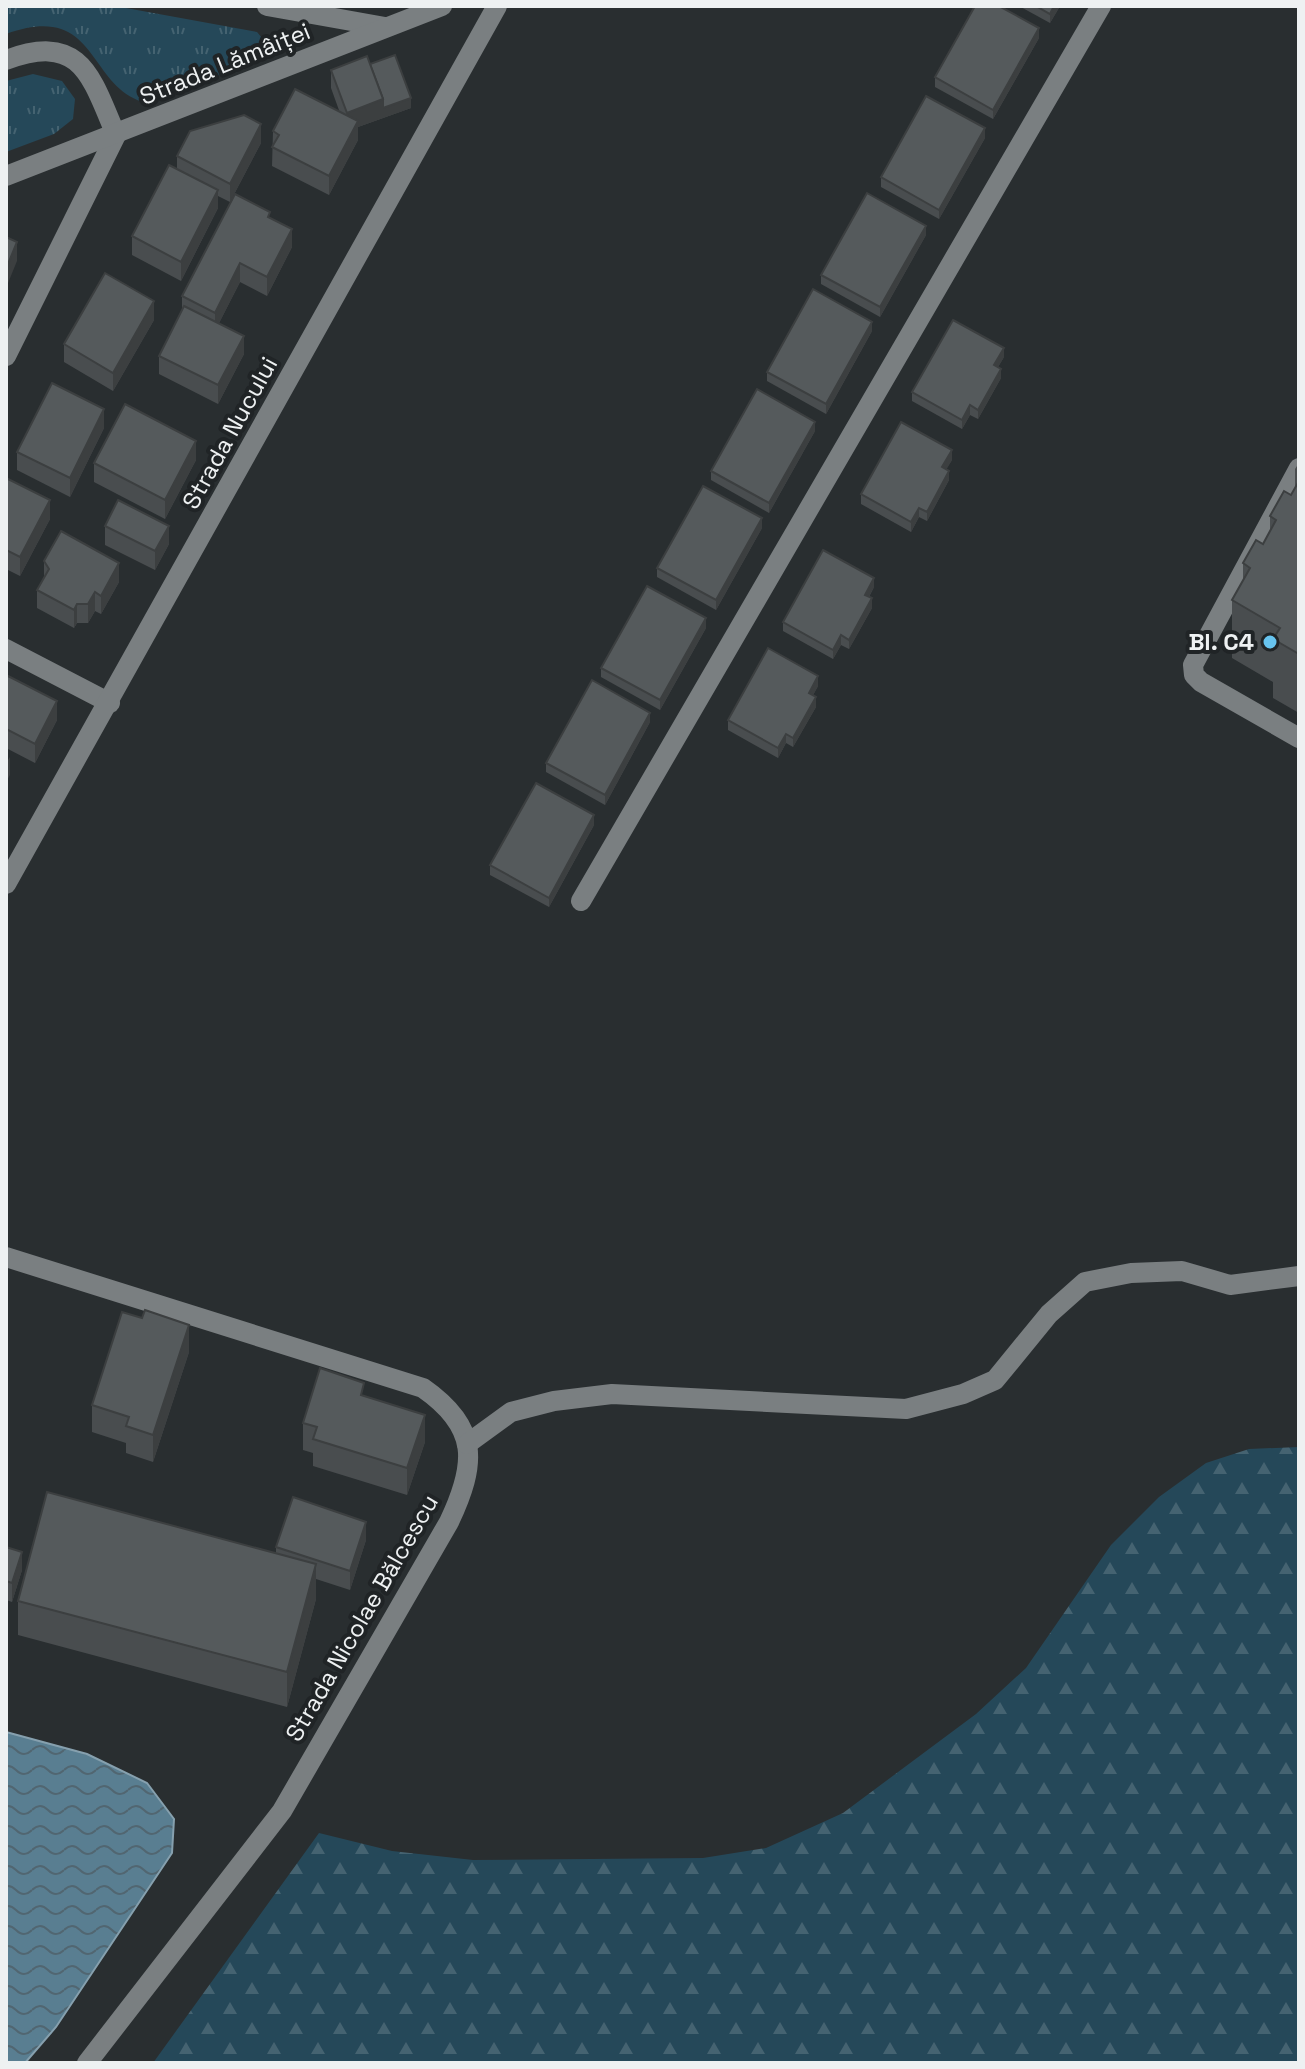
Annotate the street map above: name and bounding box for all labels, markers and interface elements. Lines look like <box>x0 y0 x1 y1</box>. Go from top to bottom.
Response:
street label: Strada Lămâiței <box>135 15 315 112</box>
street label: Strada Nucului <box>175 351 284 514</box>
place label: Bl. C4 <box>1188 626 1254 657</box>
marker: Bl. C4 <box>1261 633 1279 651</box>
street label: Strada Nicolae Bălcescu <box>278 1489 445 1747</box>

